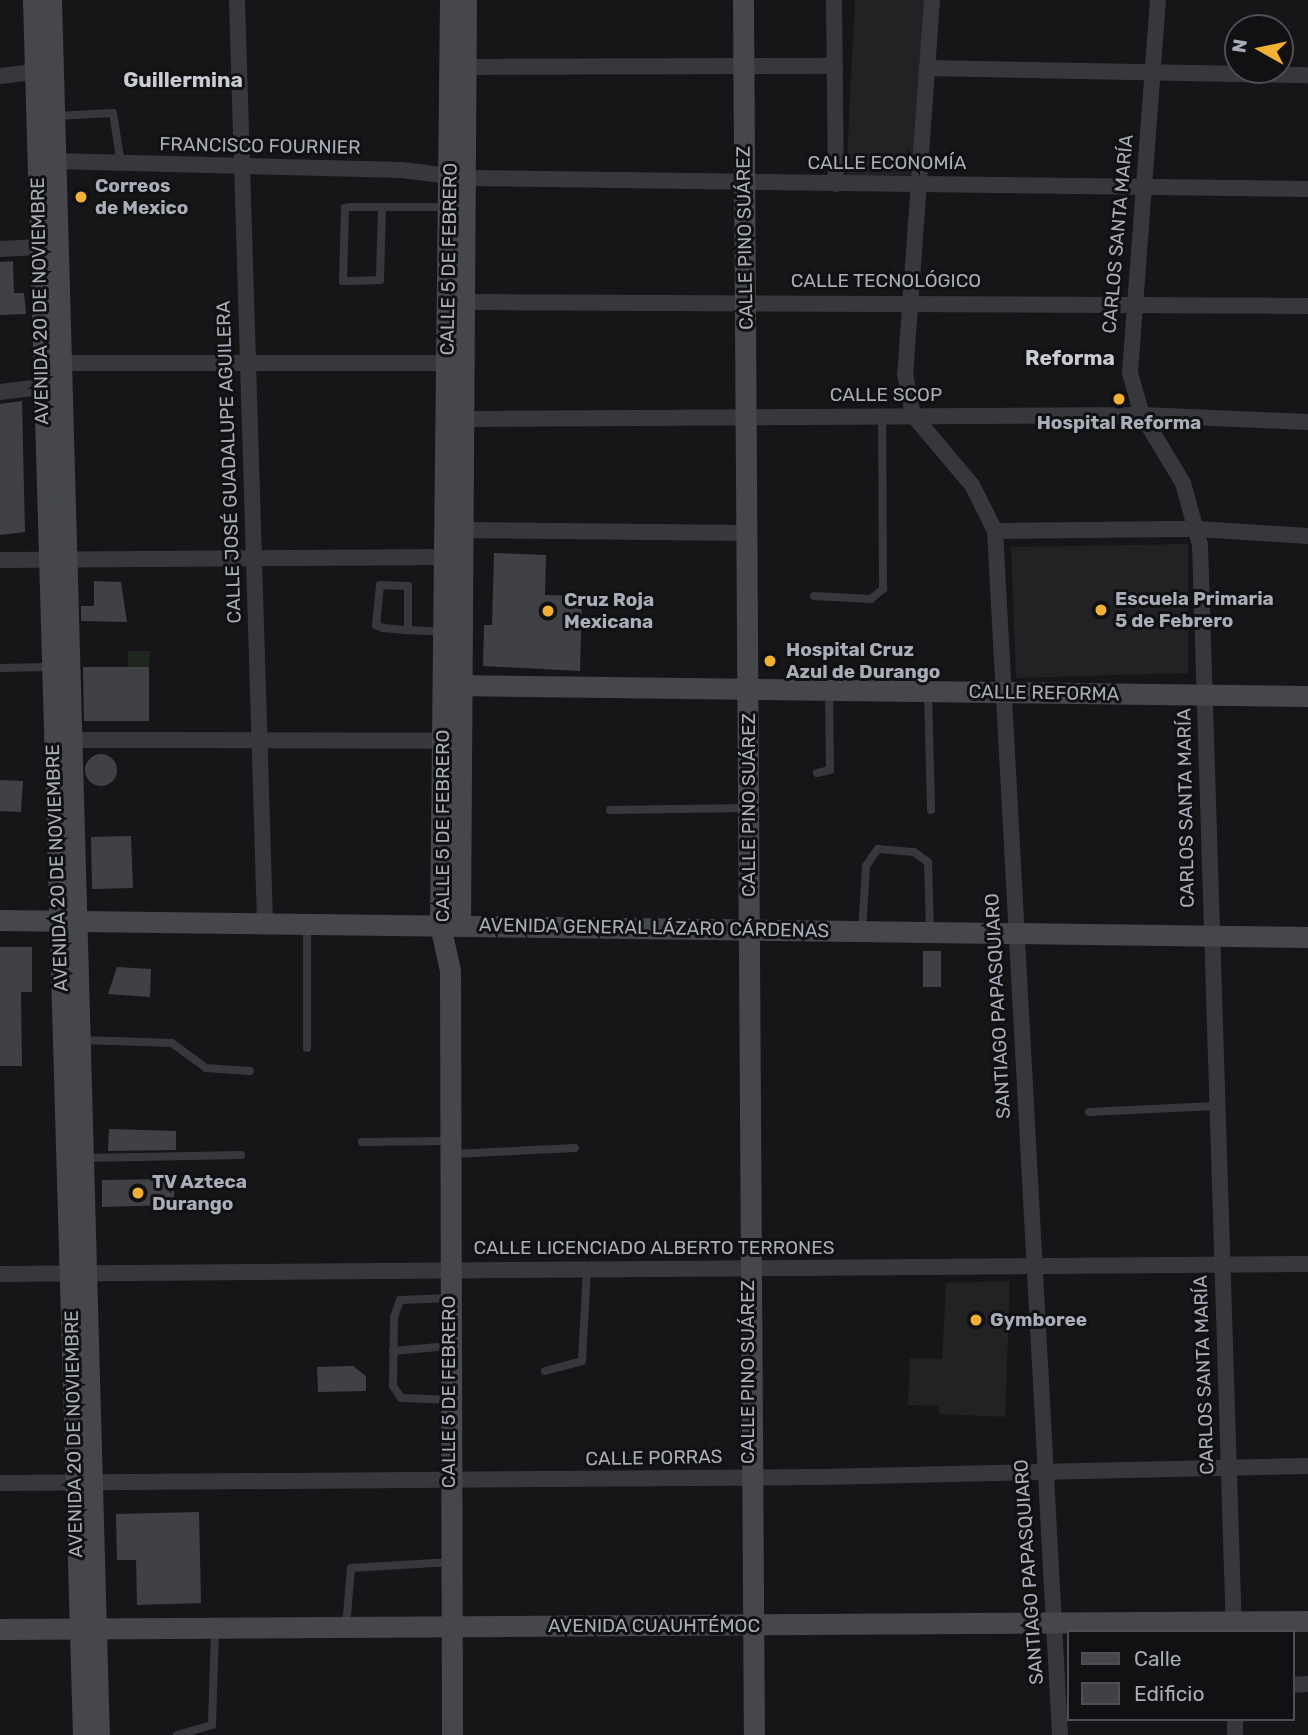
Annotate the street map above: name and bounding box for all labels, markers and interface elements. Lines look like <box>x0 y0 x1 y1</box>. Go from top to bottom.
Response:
north arrow <box>1224 14 1294 84</box>
text: N <box>1227 37 1252 55</box>
district label: Guillermina <box>123 67 243 93</box>
street label: FRANCISCO FOURNIER <box>159 133 361 159</box>
street label: CARLOS SANTA MARÍA <box>1098 133 1138 335</box>
street label: CALLE PINO SUÁREZ <box>732 146 758 330</box>
street label: CALLE ECONOMÍA <box>808 152 966 174</box>
street label: CALLE 5 DE FEBRERO <box>436 163 462 355</box>
place label: Correos de Mexico <box>95 175 188 219</box>
street label: AVENIDA 20 DE NOVIEMBRE <box>26 177 54 425</box>
marker: Correos de Mexico <box>73 189 89 205</box>
street label: CALLE TECNOLÓGICO <box>791 270 981 292</box>
street label: CALLE JOSÉ GUADALUPE AGUILERA <box>212 300 246 624</box>
district label: Reforma <box>1025 345 1115 371</box>
street label: CALLE SCOP <box>830 384 942 406</box>
marker: Hospital Reforma <box>1109 389 1129 409</box>
place label: Hospital Reforma <box>1037 412 1201 434</box>
place label: Escuela Primaria 5 de Febrero <box>1115 588 1274 632</box>
place label: Cruz Roja Mexicana <box>564 589 654 633</box>
marker: Cruz Roja Mexicana <box>538 601 558 621</box>
marker: Escuela Primaria 5 de Febrero <box>1093 602 1109 618</box>
place label: Hospital Cruz Azul de Durango <box>786 639 940 683</box>
marker: Hospital Cruz Azul de Durango <box>760 651 780 671</box>
street label: CALLE REFORMA <box>968 680 1120 706</box>
street label: CARLOS SANTA MARÍA <box>1173 708 1199 908</box>
street label: CALLE PINO SUÁREZ <box>738 713 760 897</box>
street label: CALLE 5 DE FEBRERO <box>432 730 454 922</box>
street label: AVENIDA 20 DE NOVIEMBRE <box>41 744 73 992</box>
street label: SANTIAGO PAPASQUIARO <box>981 893 1015 1119</box>
street label: AVENIDA GENERAL LÁZARO CÁRDENAS <box>478 914 830 942</box>
place label: TV Azteca Durango <box>152 1171 248 1215</box>
marker: TV Azteca Durango <box>130 1185 146 1201</box>
street label: CALLE LICENCIADO ALBERTO TERRONES <box>473 1237 835 1259</box>
street label: CARLOS SANTA MARÍA <box>1189 1275 1219 1475</box>
street label: CALLE PINO SUÁREZ <box>737 1280 759 1464</box>
street label: CALLE 5 DE FEBRERO <box>438 1296 460 1488</box>
place label: Gymboree <box>990 1309 1087 1331</box>
street label: AVENIDA 20 DE NOVIEMBRE <box>60 1310 88 1558</box>
marker: Gymboree <box>968 1312 984 1328</box>
street label: CALLE PORRAS <box>585 1445 723 1471</box>
street label: SANTIAGO PAPASQUIARO <box>1010 1458 1048 1686</box>
street label: AVENIDA CUAUHTÉMOC <box>548 1615 760 1637</box>
legend <box>1066 1630 1294 1721</box>
text: Calle <box>1134 1646 1182 1671</box>
text: Edificio <box>1134 1681 1204 1706</box>

